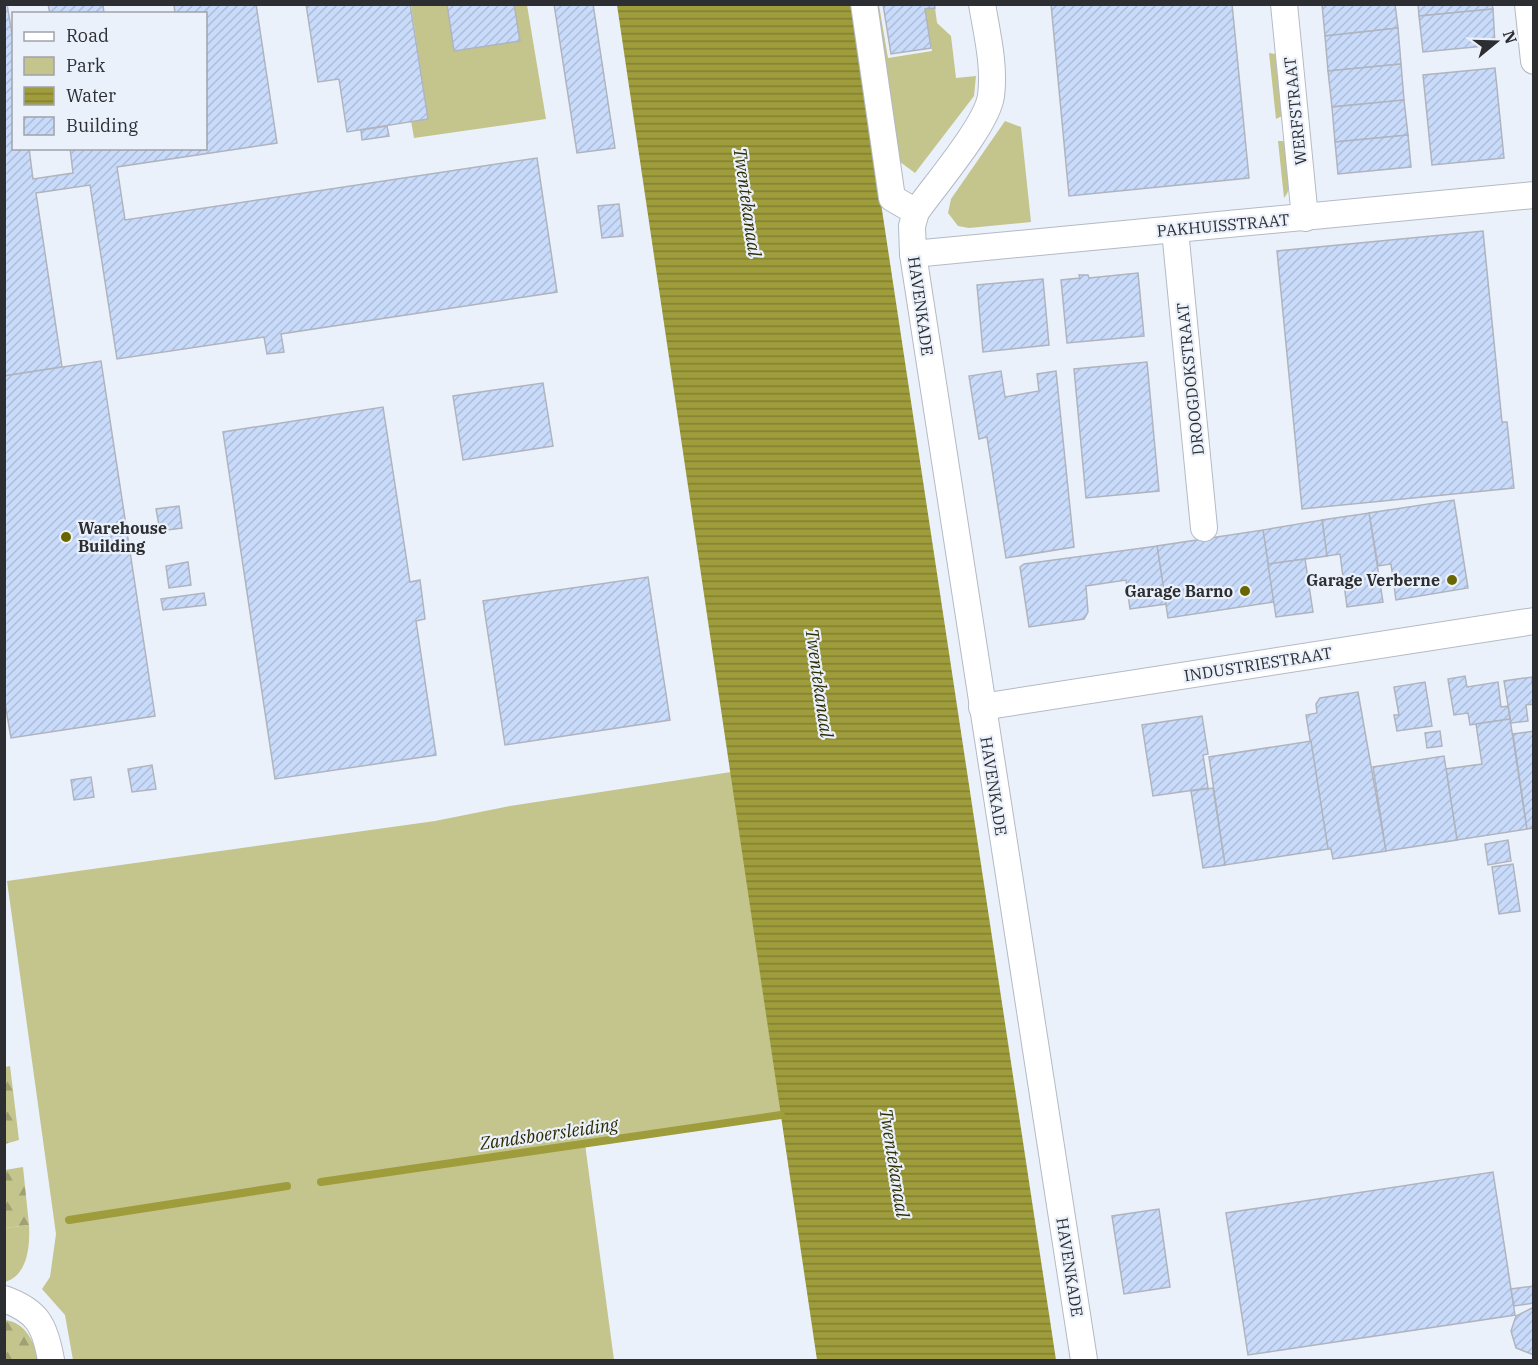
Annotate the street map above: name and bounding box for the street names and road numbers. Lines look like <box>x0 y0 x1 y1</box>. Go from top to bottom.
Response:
street label: WERFSTRAAT <box>1279 56 1311 166</box>
street label: PAKHUISSTRAAT <box>1156 209 1290 241</box>
street label: HAVENKADE <box>904 255 938 357</box>
street label: DROOGDOKSTRAAT <box>1172 302 1208 456</box>
street label: INDUSTRIESTRAAT <box>1183 642 1333 686</box>
street label: HAVENKADE <box>976 735 1012 837</box>
street label: HAVENKADE <box>1052 1216 1088 1318</box>

